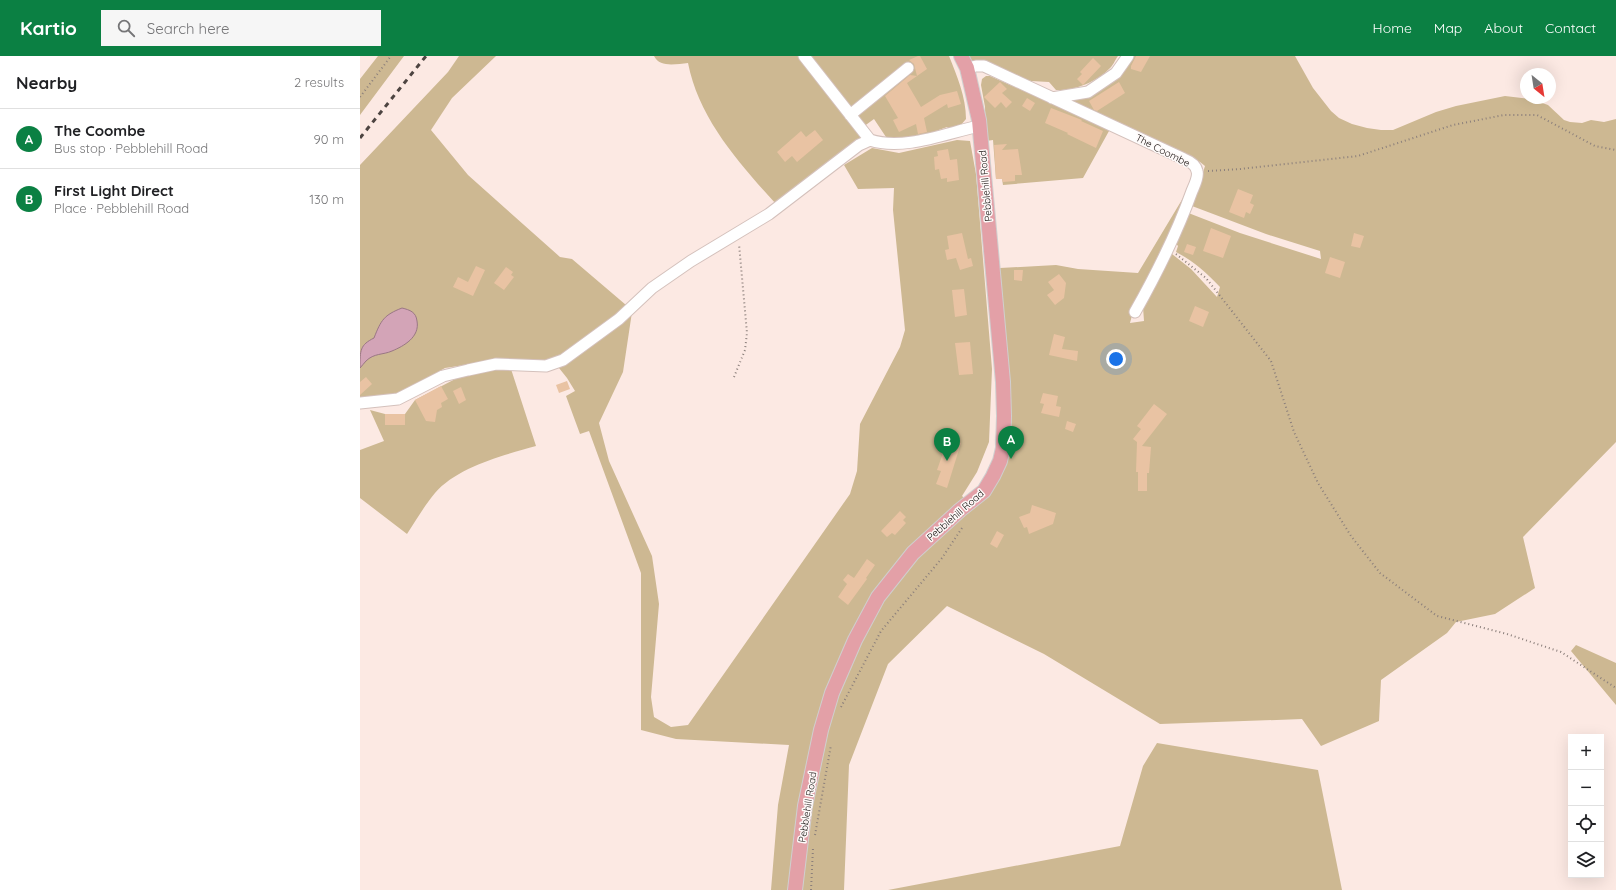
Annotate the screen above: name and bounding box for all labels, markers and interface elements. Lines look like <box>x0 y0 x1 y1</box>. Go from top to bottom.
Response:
search box <box>101 10 381 46</box>
text: Kartio <box>20 16 77 40</box>
icon: search <box>115 17 137 39</box>
text: Search here <box>147 19 230 38</box>
text: Home <box>1373 19 1412 37</box>
text: Map <box>1434 19 1462 37</box>
text: About <box>1484 19 1523 37</box>
text: Contact <box>1545 19 1596 37</box>
north arrow <box>1520 68 1556 104</box>
text: Nearby <box>16 72 77 93</box>
text: 2 results <box>294 74 344 90</box>
text: The Coombe <box>54 121 145 140</box>
text: A <box>25 131 33 147</box>
text: 90 m <box>314 131 344 147</box>
street label: The Coombe <box>1133 131 1193 170</box>
text: Bus stop · Pebblehill Road <box>54 140 208 156</box>
street label: Pebblehill Road <box>976 150 995 222</box>
text: First Light Direct <box>54 181 174 200</box>
text: B <box>25 191 33 207</box>
text: 130 m <box>309 191 344 207</box>
text: Place · Pebblehill Road <box>54 200 189 216</box>
your location <box>1106 349 1126 369</box>
pin: A <box>998 426 1024 459</box>
pin: B <box>934 428 960 461</box>
street label: Pebblehill Road <box>924 487 987 544</box>
map controls <box>1568 734 1604 878</box>
button: + <box>1568 734 1604 770</box>
button: − <box>1568 770 1604 806</box>
street label: Pebblehill Road <box>795 771 820 843</box>
button: locate <box>1568 806 1604 842</box>
button: layers <box>1568 842 1604 878</box>

